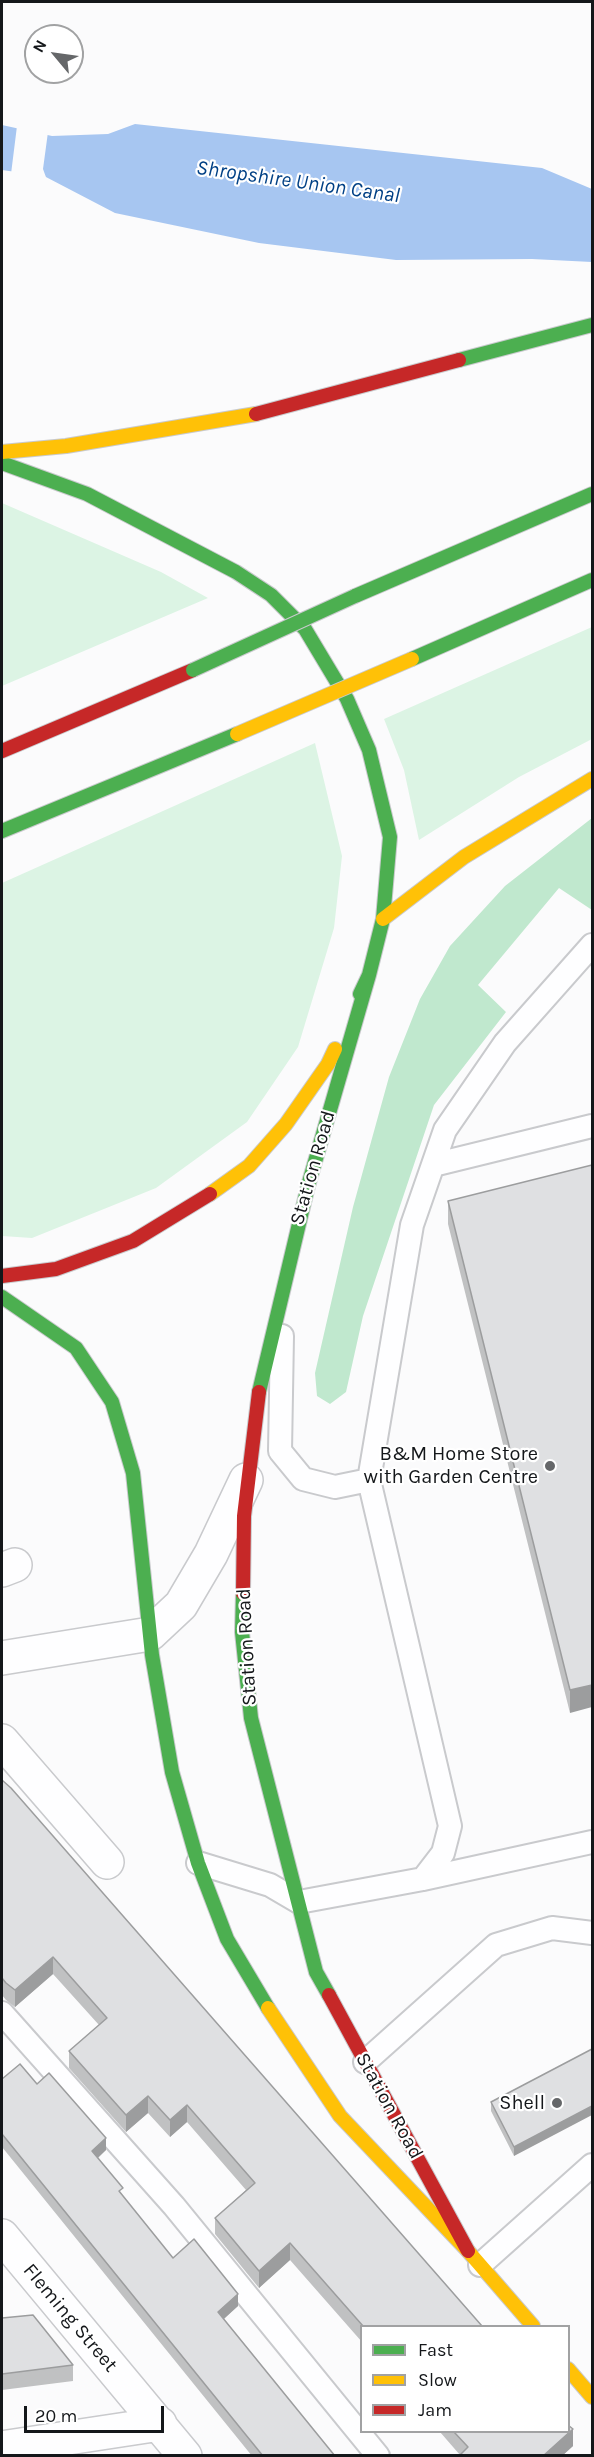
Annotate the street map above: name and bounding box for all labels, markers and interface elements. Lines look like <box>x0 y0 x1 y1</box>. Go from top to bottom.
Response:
north arrow <box>24 24 84 84</box>
text: N <box>28 36 51 56</box>
water label: Shropshire Union Canal <box>195 155 401 209</box>
street label: Station Road <box>285 1108 341 1228</box>
place label: B&M Home Store with Garden Centre <box>364 1442 538 1489</box>
marker: B&M Home Store with Garden Centre <box>543 1459 557 1473</box>
street label: Station Road <box>232 1588 262 1706</box>
street label: Station Road <box>350 2049 428 2163</box>
place label: Shell <box>499 2091 545 2115</box>
marker: Shell <box>550 2096 564 2110</box>
street label: Fleming Street <box>18 2259 122 2377</box>
legend <box>360 2325 570 2433</box>
text: Fast <box>418 2339 453 2361</box>
text: Slow <box>418 2369 457 2391</box>
scale bar <box>27 2394 166 2432</box>
text: Jam <box>418 2399 452 2421</box>
text: 20 m <box>35 2405 77 2427</box>

